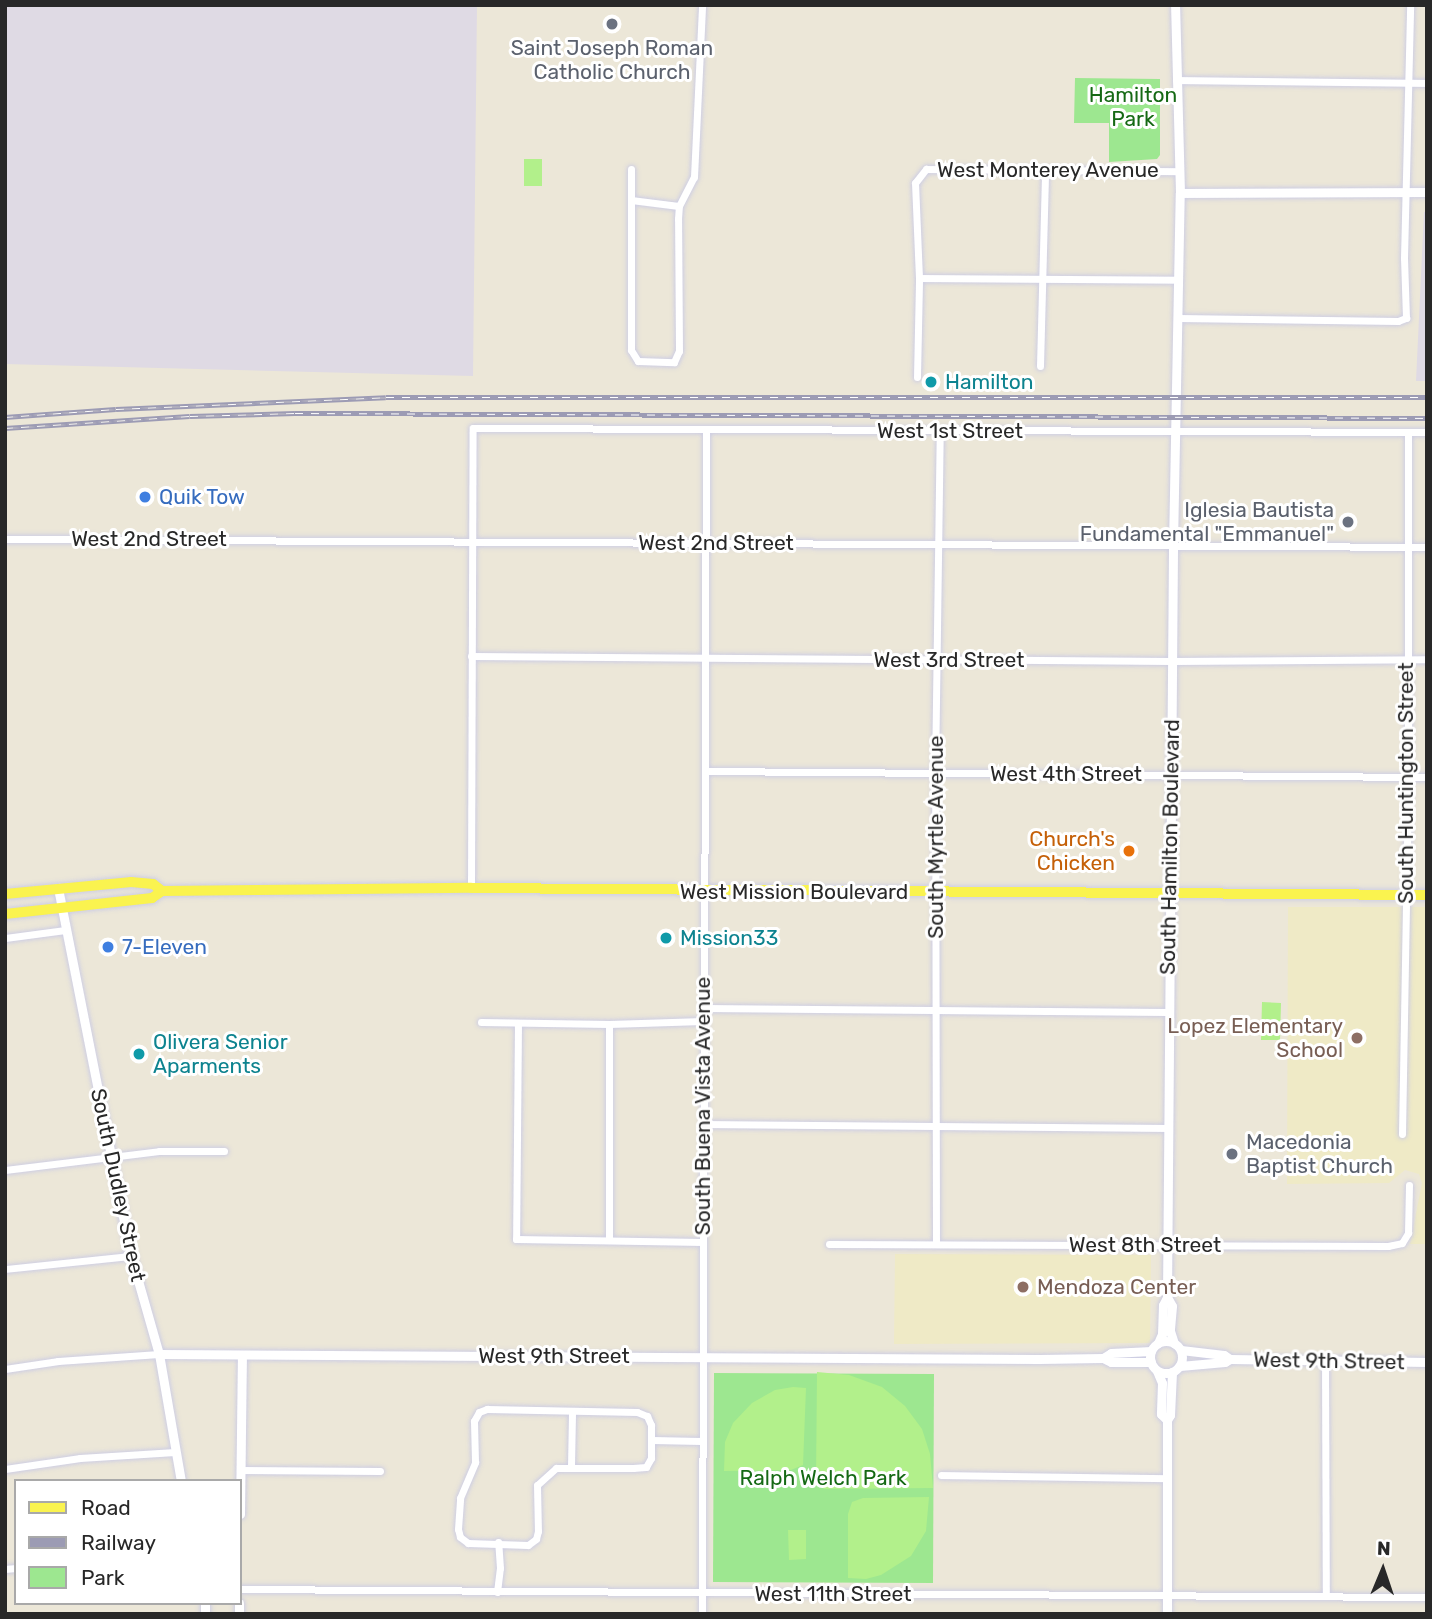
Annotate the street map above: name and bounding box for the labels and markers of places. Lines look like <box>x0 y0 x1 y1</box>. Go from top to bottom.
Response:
marker: Saint Joseph Roman Catholic Church <box>604 16 620 32</box>
place label: Saint Joseph Roman Catholic Church <box>511 35 713 85</box>
place label: Hamilton <box>945 369 1033 395</box>
marker: Hamilton <box>923 374 939 390</box>
place label: Quik Tow <box>159 484 246 510</box>
marker: Quik Tow <box>137 489 153 505</box>
place label: Iglesia Bautista Fundamental "Emmanuel" <box>1080 497 1334 547</box>
marker: Iglesia Bautista Fundamental "Emmanuel" <box>1340 514 1356 530</box>
place label: Church's Chicken <box>1029 826 1115 876</box>
marker: Church's Chicken <box>1121 843 1137 859</box>
place label: Mission33 <box>680 925 778 951</box>
marker: Mission33 <box>658 930 674 946</box>
place label: 7-Eleven <box>122 934 207 960</box>
marker: 7-Eleven <box>100 939 116 955</box>
place label: Lopez Elementary School <box>1167 1013 1343 1063</box>
place label: Olivera Senior Aparments <box>153 1029 288 1079</box>
marker: Lopez Elementary School <box>1349 1030 1365 1046</box>
marker: Olivera Senior Aparments <box>131 1046 147 1062</box>
place label: Macedonia Baptist Church <box>1246 1129 1393 1179</box>
marker: Macedonia Baptist Church <box>1224 1146 1240 1162</box>
place label: Mendoza Center <box>1037 1274 1196 1300</box>
marker: Mendoza Center <box>1015 1279 1031 1295</box>

